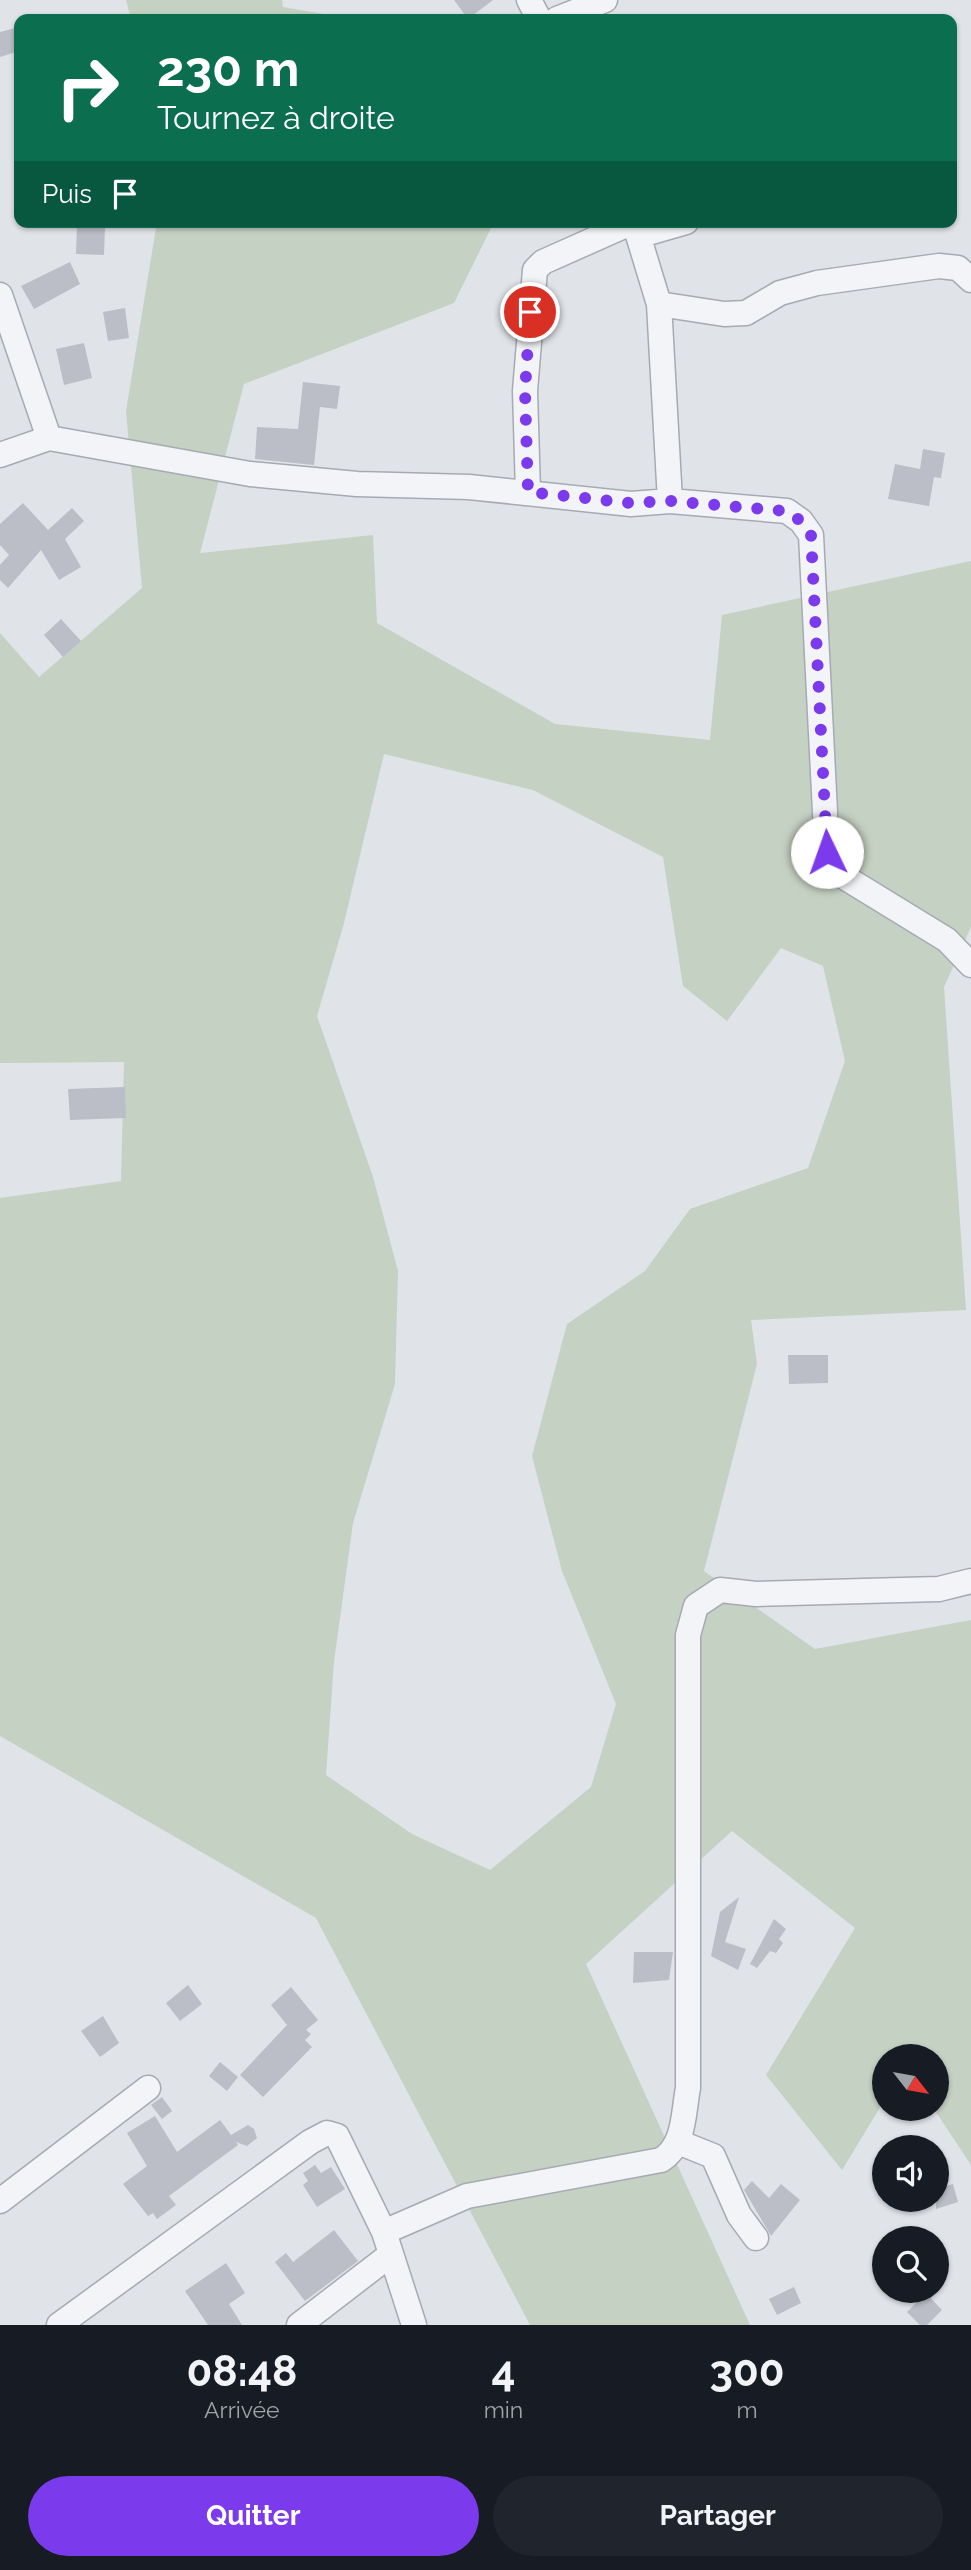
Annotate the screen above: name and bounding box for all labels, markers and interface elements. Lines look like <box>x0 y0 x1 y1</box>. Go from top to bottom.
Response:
text: 230 m <box>157 40 299 97</box>
icon: right <box>42 42 133 133</box>
text: Tournez à droite <box>157 99 395 136</box>
icon: arrive <box>106 175 144 213</box>
text: Puis <box>42 179 92 209</box>
pin <box>500 282 560 342</box>
icon: arrive <box>511 293 549 331</box>
position arrow <box>790 815 864 889</box>
north arrow <box>872 2044 948 2121</box>
map controls <box>872 2044 949 2303</box>
button: sound <box>872 2135 949 2212</box>
button: search <box>872 2226 949 2303</box>
text: 08:48 <box>186 2347 297 2396</box>
text: 4 <box>491 2347 515 2396</box>
text: 300 <box>710 2347 785 2396</box>
text: Arrivée <box>204 2396 280 2423</box>
text: min <box>484 2396 523 2423</box>
text: m <box>737 2396 758 2423</box>
button: Quitter <box>28 2476 479 2556</box>
button: Partager <box>493 2476 943 2556</box>

